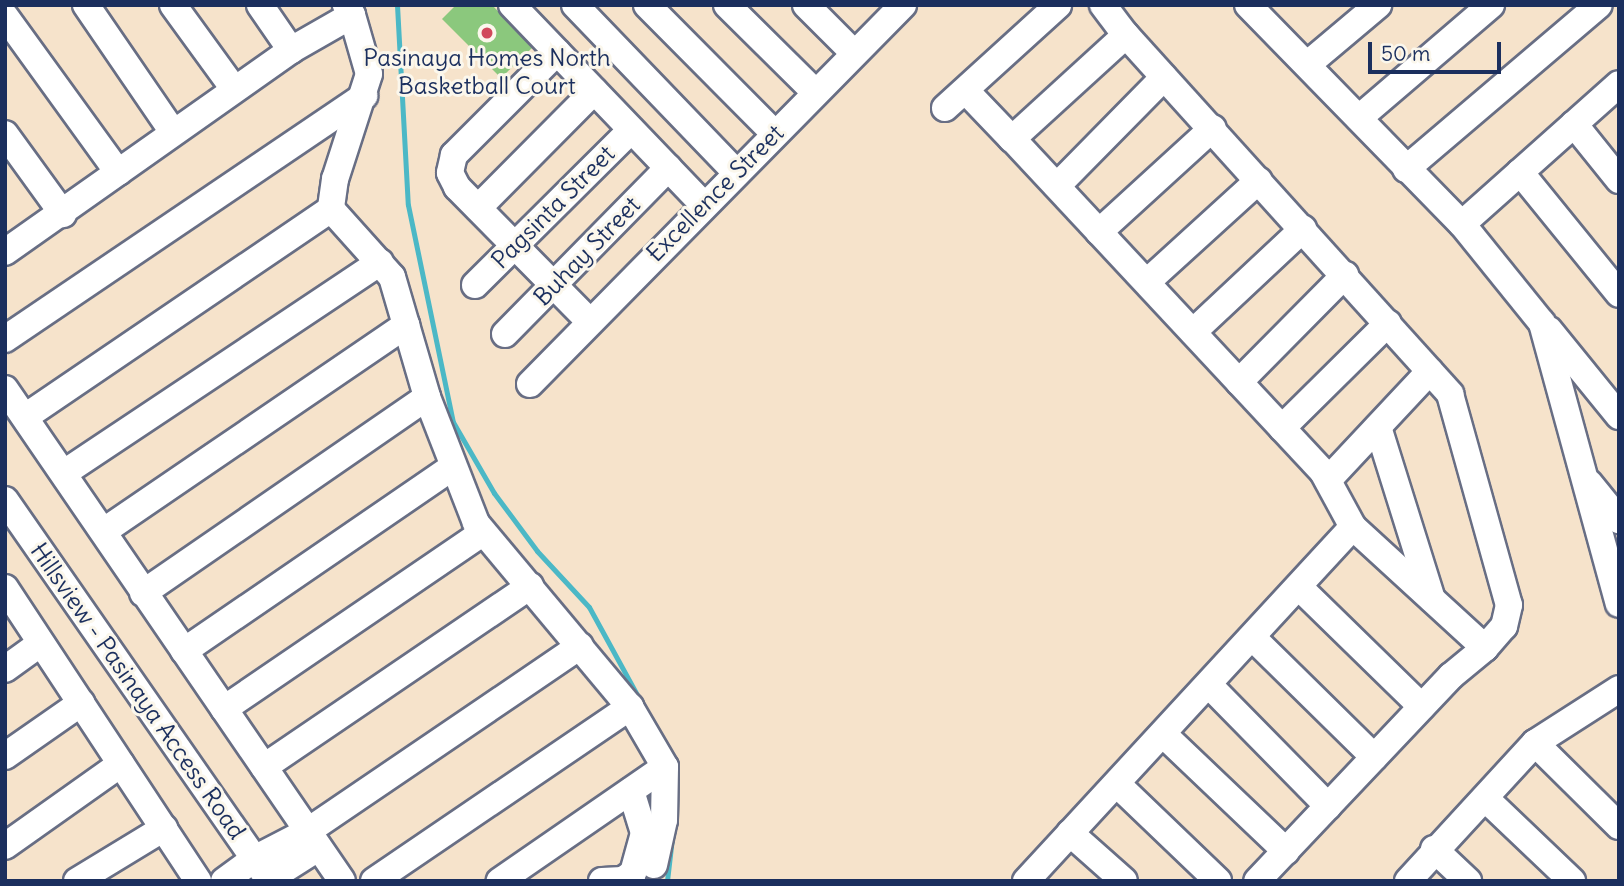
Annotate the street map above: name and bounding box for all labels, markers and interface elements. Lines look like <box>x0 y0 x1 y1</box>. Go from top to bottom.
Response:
marker: Pasinaya Homes North Basketball Court <box>479 25 495 41</box>
scale bar <box>1372 28 1505 72</box>
text: 50 m <box>1381 40 1430 67</box>
place label: Pasinaya Homes North Basketball Court <box>363 44 611 100</box>
street label: Excellence Street <box>640 118 790 268</box>
street label: Pagsinta Street <box>485 139 621 275</box>
street label: Buhay Street <box>528 190 646 312</box>
street label: Hillsview - Pasinaya Access Road <box>24 537 252 845</box>

